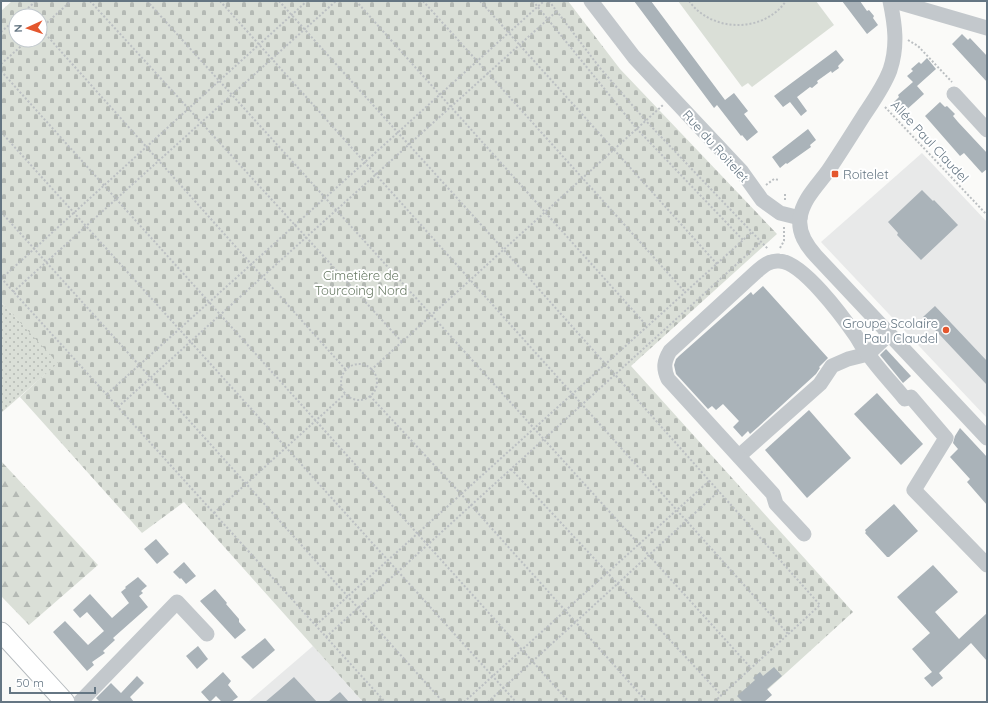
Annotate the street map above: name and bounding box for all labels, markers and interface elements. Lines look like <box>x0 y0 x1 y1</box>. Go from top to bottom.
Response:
north arrow <box>8 8 48 48</box>
text: N <box>11 24 25 33</box>
street label: Allée Paul Claudel <box>888 97 972 185</box>
street label: Rue du Roitelet <box>679 107 753 185</box>
place label: Roitelet <box>843 166 889 182</box>
marker: Roitelet <box>830 169 840 179</box>
park label: Cimetière de Tourcoing Nord <box>315 267 407 298</box>
place label: Groupe Scolaire Paul Claudel <box>843 315 938 346</box>
marker: Groupe Scolaire Paul Claudel <box>941 325 951 335</box>
scale bar <box>10 669 95 695</box>
text: 50 m <box>16 675 44 690</box>

